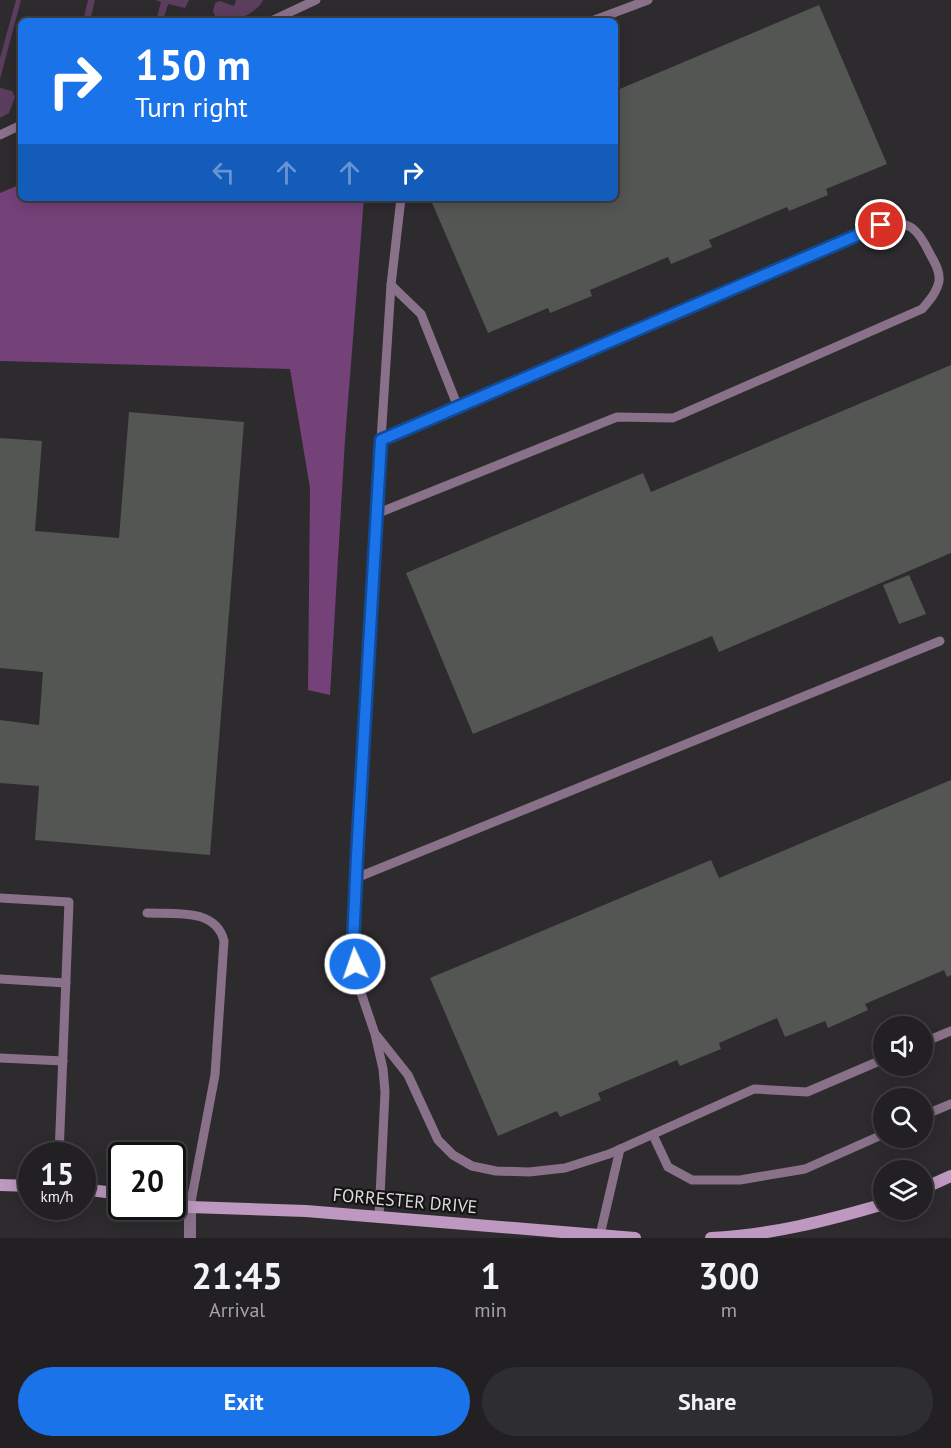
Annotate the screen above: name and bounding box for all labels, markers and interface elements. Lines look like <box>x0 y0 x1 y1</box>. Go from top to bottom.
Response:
text: 150 m <box>135 37 251 92</box>
icon: right <box>36 42 114 120</box>
text: Turn right <box>135 90 248 124</box>
icon: left <box>207 156 240 189</box>
icon: ahead <box>270 156 303 189</box>
icon: ahead <box>333 156 366 189</box>
icon: right <box>396 156 429 189</box>
pin <box>855 199 906 250</box>
icon: arrive <box>864 208 897 241</box>
position arrow <box>323 932 387 996</box>
map controls <box>873 1016 933 1220</box>
button: sound <box>873 1016 933 1076</box>
button: search <box>873 1088 933 1148</box>
speed limit sign: 20 <box>108 1142 186 1220</box>
text: 15 <box>40 1154 74 1193</box>
button: layers <box>873 1160 933 1220</box>
street label: FORRESTER DRIVE <box>332 1183 478 1218</box>
text: km/h <box>41 1187 73 1206</box>
text: 21:45 <box>191 1252 283 1299</box>
text: 1 <box>480 1252 501 1299</box>
text: 300 <box>698 1252 760 1299</box>
text: Arrival <box>209 1297 265 1323</box>
text: min <box>474 1297 507 1323</box>
text: m <box>721 1297 737 1323</box>
button: Exit <box>18 1367 470 1436</box>
button: Share <box>482 1367 933 1436</box>

